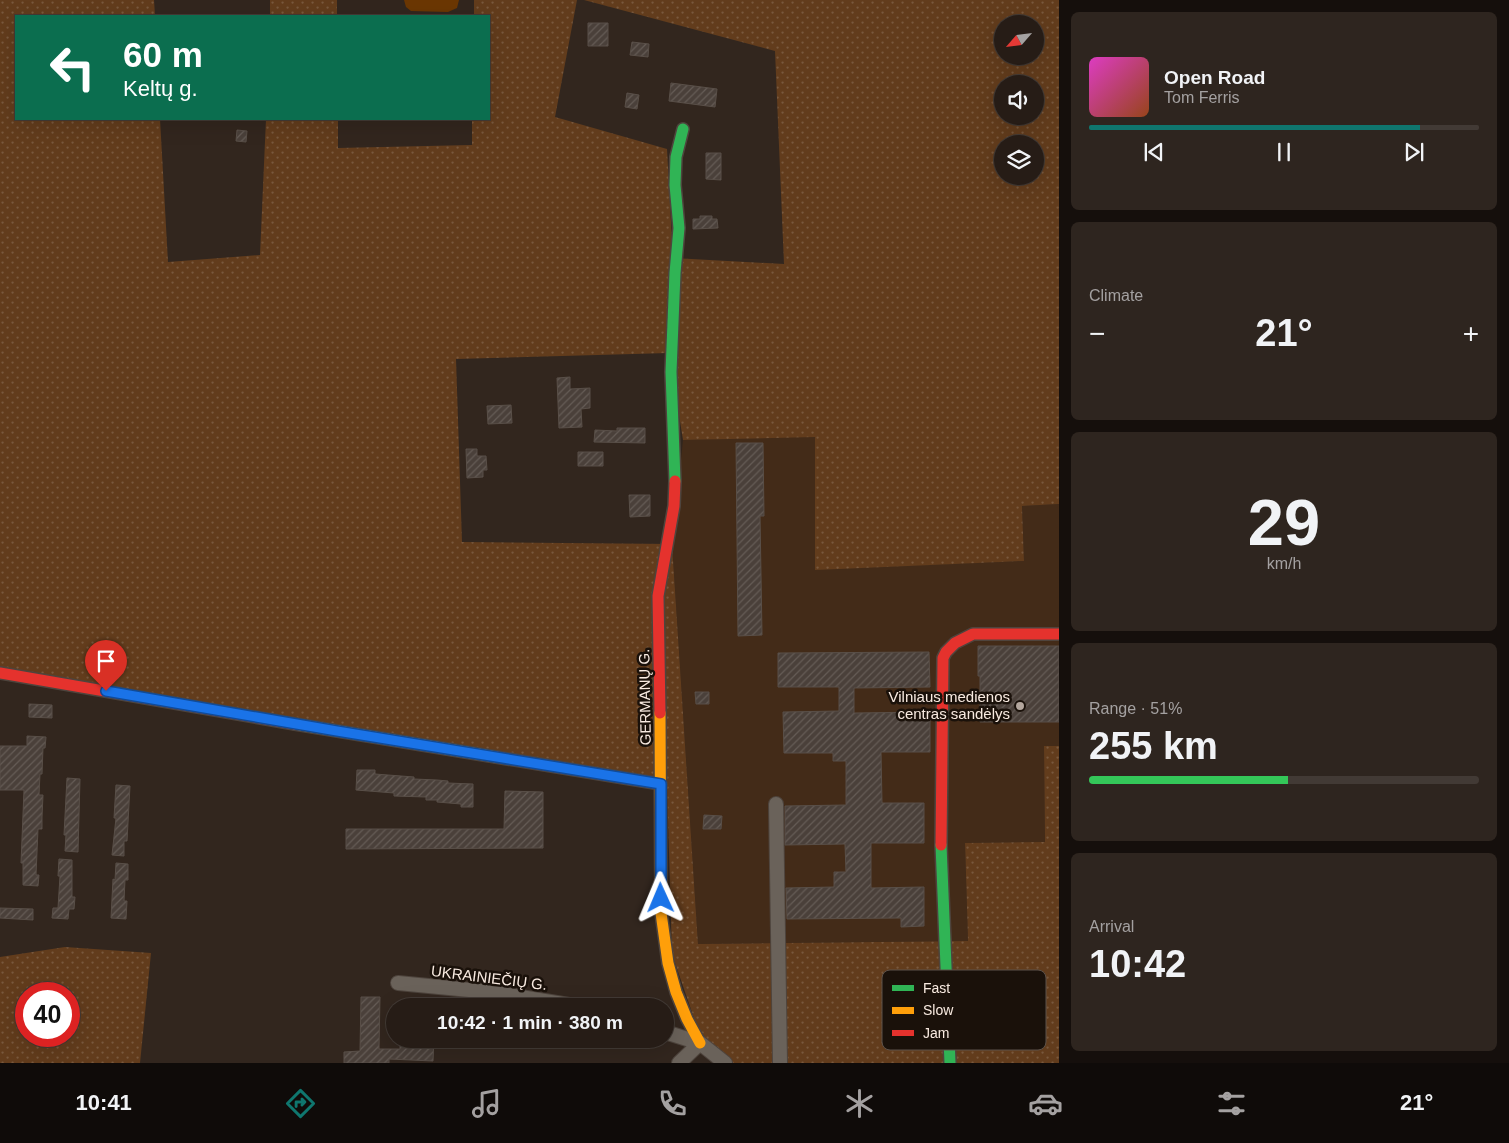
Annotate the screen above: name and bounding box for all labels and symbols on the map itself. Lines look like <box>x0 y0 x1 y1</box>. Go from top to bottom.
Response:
north arrow <box>994 15 1044 65</box>
pin <box>85 640 127 691</box>
street label: GERMANŲ G. <box>635 649 654 745</box>
place label: Vilniaus medienos centras sandėlys <box>889 688 1010 722</box>
marker: Vilniaus medienos centras sandėlys <box>1014 700 1026 712</box>
position arrow <box>634 871 686 923</box>
street label: UKRAINIEČIŲ G. <box>430 962 548 993</box>
legend <box>882 970 1046 1050</box>
text: Fast <box>923 980 950 996</box>
speed limit sign: 40 <box>15 982 80 1047</box>
text: Slow <box>923 1002 954 1018</box>
text: Jam <box>923 1025 949 1041</box>

